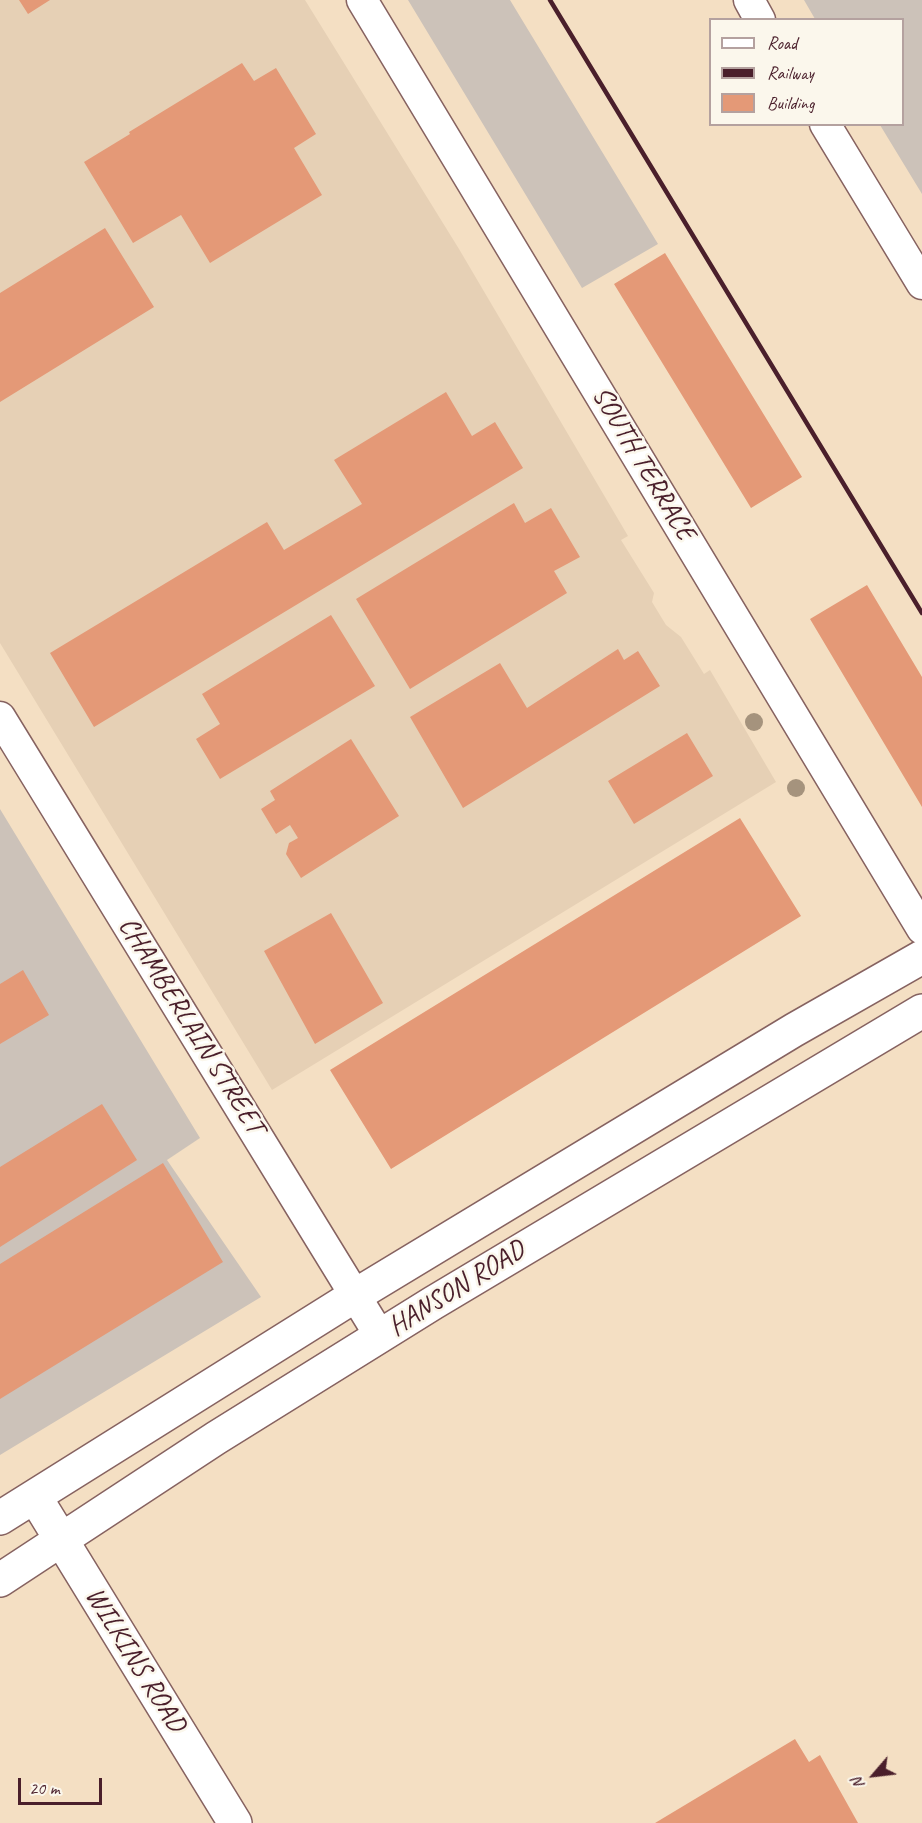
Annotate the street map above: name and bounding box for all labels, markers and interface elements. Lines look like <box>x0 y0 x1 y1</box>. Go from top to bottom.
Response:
legend <box>709 18 904 126</box>
text: Road <box>767 32 797 54</box>
text: Railway <box>767 62 814 84</box>
text: Building <box>767 92 814 114</box>
street label: SOUTH TERRACE <box>584 381 702 547</box>
street label: CHAMBERLAIN STREET <box>111 911 271 1141</box>
street label: HANSON ROAD <box>382 1234 532 1344</box>
street label: WILKINS ROAD <box>77 1581 193 1739</box>
north arrow <box>844 1745 904 1805</box>
scale bar <box>21 1766 105 1804</box>
text: N <box>847 1774 869 1793</box>
text: 20 m <box>29 1777 60 1799</box>

